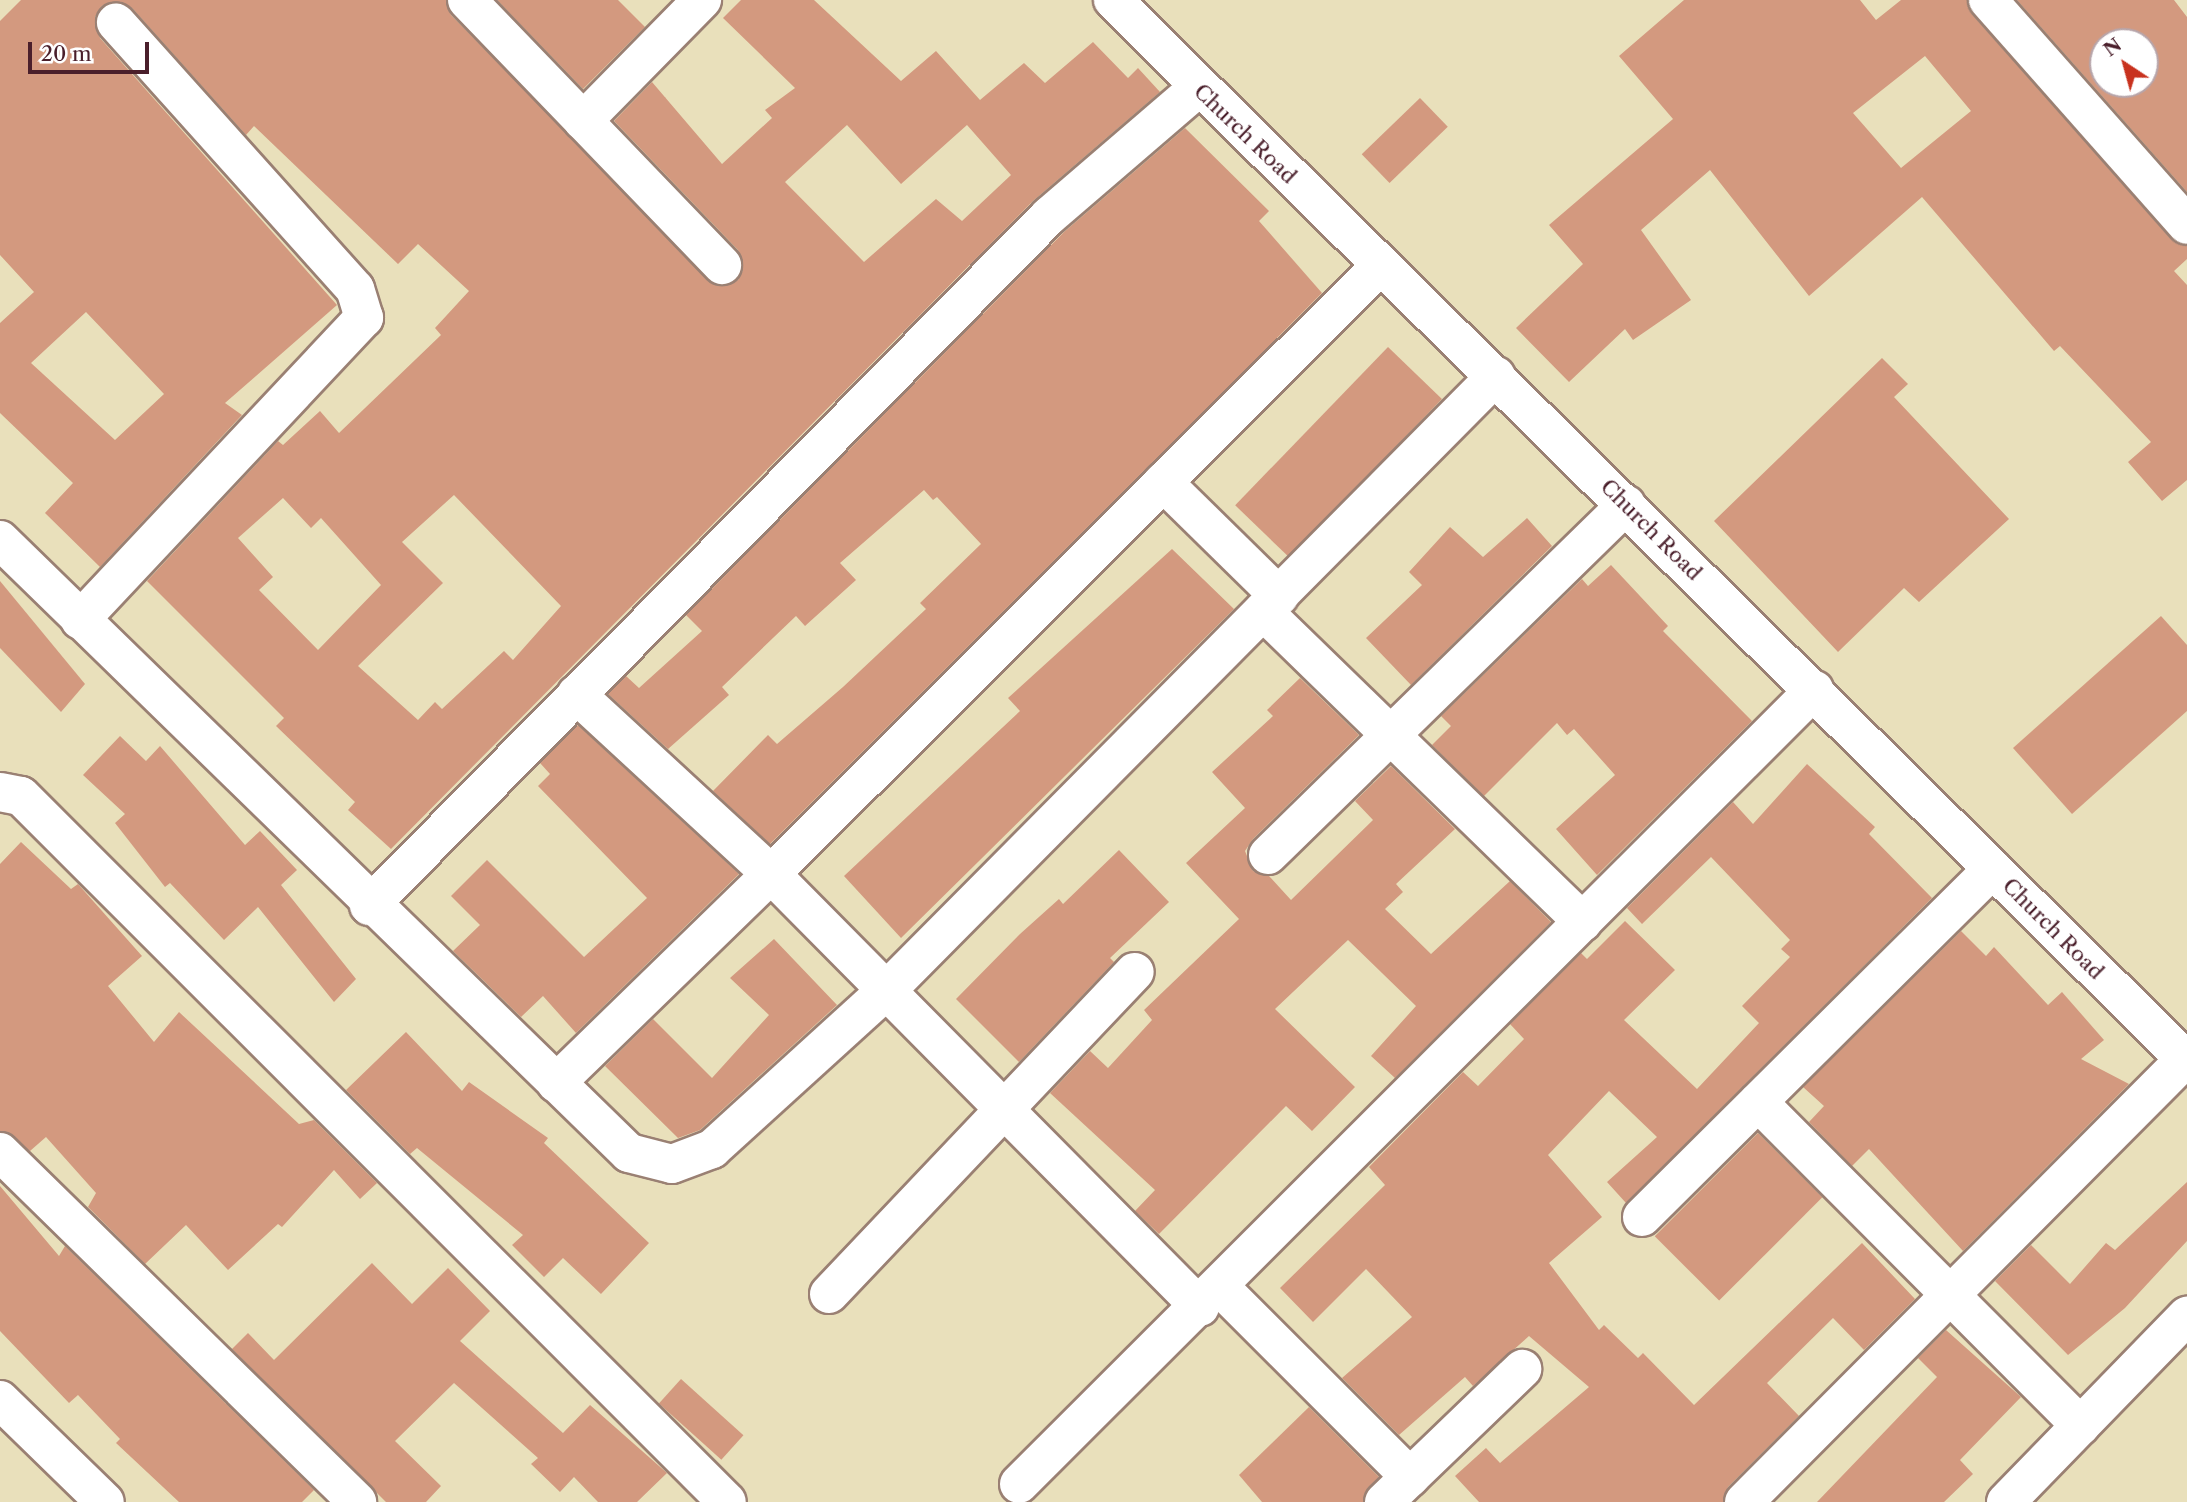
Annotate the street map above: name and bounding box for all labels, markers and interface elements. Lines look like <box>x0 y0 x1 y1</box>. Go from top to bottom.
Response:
scale bar <box>32 28 152 72</box>
north arrow <box>2089 28 2159 98</box>
text: N <box>2099 33 2126 61</box>
text: 20 m <box>41 41 92 66</box>
street label: Church Road <box>1189 79 1301 189</box>
street label: Church Road <box>1595 474 1707 586</box>
street label: Church Road <box>1997 873 2109 985</box>

